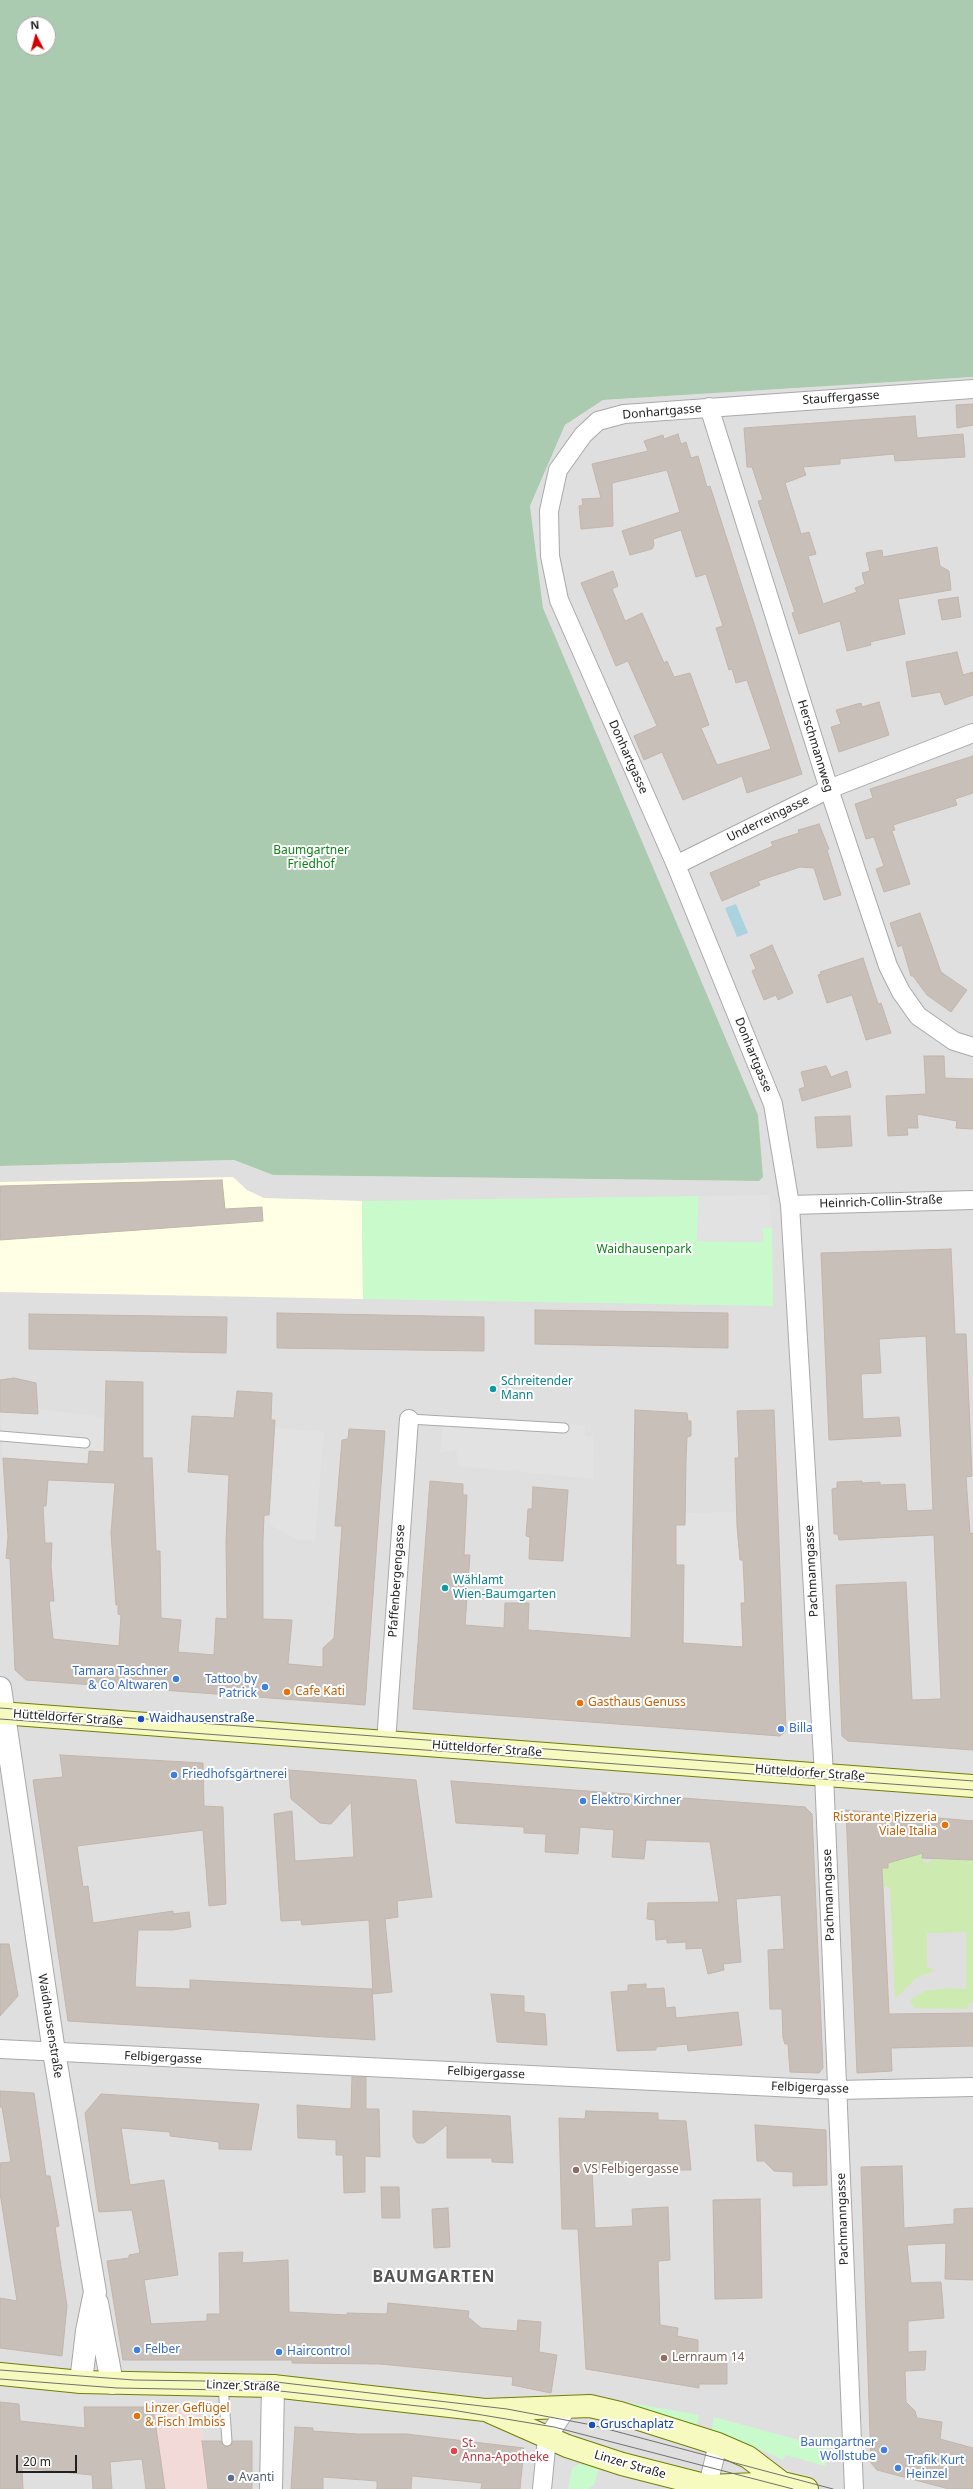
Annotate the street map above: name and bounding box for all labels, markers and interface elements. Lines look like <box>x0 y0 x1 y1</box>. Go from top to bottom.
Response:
north arrow <box>16 16 56 56</box>
text: N <box>30 17 40 32</box>
street label: Stauffergasse <box>802 388 880 408</box>
street label: Donhartgasse <box>622 401 702 423</box>
street label: Herschmannweg <box>794 698 836 794</box>
street label: Donhartgasse <box>605 718 651 796</box>
street label: Underreingasse <box>725 793 811 845</box>
park label: Baumgartner Friedhof <box>273 844 349 872</box>
street label: Donhartgasse <box>731 1016 775 1094</box>
street label: Heinrich-Collin-Straße <box>819 1193 943 1211</box>
park label: Waidhausenpark <box>596 1243 692 1257</box>
place label: Schreitender Mann <box>501 1375 573 1403</box>
marker: Schreitender Mann <box>488 1384 498 1394</box>
street label: Pfaffenbergengasse <box>386 1524 408 1638</box>
street label: Pachmanngasse <box>802 1525 822 1617</box>
place label: Wählamt Wien-Baumgarten <box>453 1574 556 1602</box>
marker: Wählamt Wien-Baumgarten <box>440 1583 450 1593</box>
place label: Tamara Taschner & Co Altwaren <box>73 1665 168 1693</box>
place label: Tattoo by Patrick <box>205 1673 257 1701</box>
marker: Tamara Taschner & Co Altwaren <box>171 1674 181 1684</box>
marker: Tattoo by Patrick <box>260 1682 270 1692</box>
place label: Cafe Kati <box>295 1685 345 1699</box>
marker: Cafe Kati <box>282 1687 292 1697</box>
place label: Gasthaus Genuss <box>588 1696 686 1710</box>
marker: Gasthaus Genuss <box>575 1698 585 1708</box>
street label: Hütteldorfer Straße <box>13 1707 123 1729</box>
place label: Waidhausenstraße <box>149 1712 254 1726</box>
marker: Waidhausenstraße <box>136 1714 146 1724</box>
place label: Billa <box>789 1722 813 1736</box>
marker: Billa <box>776 1724 786 1734</box>
street label: Hütteldorfer Straße <box>432 1738 542 1760</box>
street label: Hütteldorfer Straße <box>755 1762 865 1784</box>
place label: Friedhofsgärtnerei <box>182 1768 287 1782</box>
marker: Friedhofsgärtnerei <box>169 1770 179 1780</box>
place label: Elektro Kirchner <box>591 1794 681 1808</box>
marker: Elektro Kirchner <box>578 1796 588 1806</box>
place label: Ristorante Pizzeria Viale Italia <box>833 1811 937 1839</box>
marker: Ristorante Pizzeria Viale Italia <box>940 1820 950 1830</box>
street label: Pachmanngasse <box>820 1849 838 1941</box>
street label: Waidhausenstraße <box>35 1973 65 2079</box>
street label: Felbigergasse <box>124 2049 202 2067</box>
street label: Felbigergasse <box>447 2064 525 2082</box>
street label: Felbigergasse <box>771 2079 849 2097</box>
place label: VS Felbigergasse <box>584 2163 679 2177</box>
marker: VS Felbigergasse <box>571 2165 581 2175</box>
street label: Pachmanngasse <box>834 2173 852 2265</box>
district label: BAUMGARTEN <box>372 2267 496 2287</box>
place label: Felber <box>145 2343 180 2357</box>
marker: Felber <box>132 2345 142 2355</box>
place label: Haircontrol <box>287 2345 350 2359</box>
marker: Haircontrol <box>274 2347 284 2357</box>
place label: Lernraum 14 <box>672 2351 744 2365</box>
marker: Lernraum 14 <box>659 2353 669 2363</box>
street label: Linzer Straße <box>206 2378 280 2394</box>
place label: Linzer Geflügel & Fisch Imbiss <box>145 2402 230 2430</box>
marker: Linzer Geflügel & Fisch Imbiss <box>132 2411 142 2421</box>
place label: Gruschaplatz <box>600 2418 674 2432</box>
marker: Gruschaplatz <box>587 2420 597 2430</box>
place label: Baumgartner Wollstube <box>800 2436 876 2464</box>
place label: St. Anna-Apotheke <box>462 2437 549 2465</box>
marker: Baumgartner Wollstube <box>879 2445 889 2455</box>
marker: St. Anna-Apotheke <box>449 2446 459 2456</box>
scale bar <box>18 2447 79 2473</box>
street label: Linzer Straße <box>592 2448 668 2482</box>
text: 20 m <box>23 2453 51 2470</box>
place label: Trafik Kurt Heinzel <box>906 2454 964 2482</box>
marker: Trafik Kurt Heinzel <box>893 2463 903 2473</box>
place label: Avanti <box>239 2471 274 2485</box>
marker: Avanti <box>226 2473 236 2483</box>

